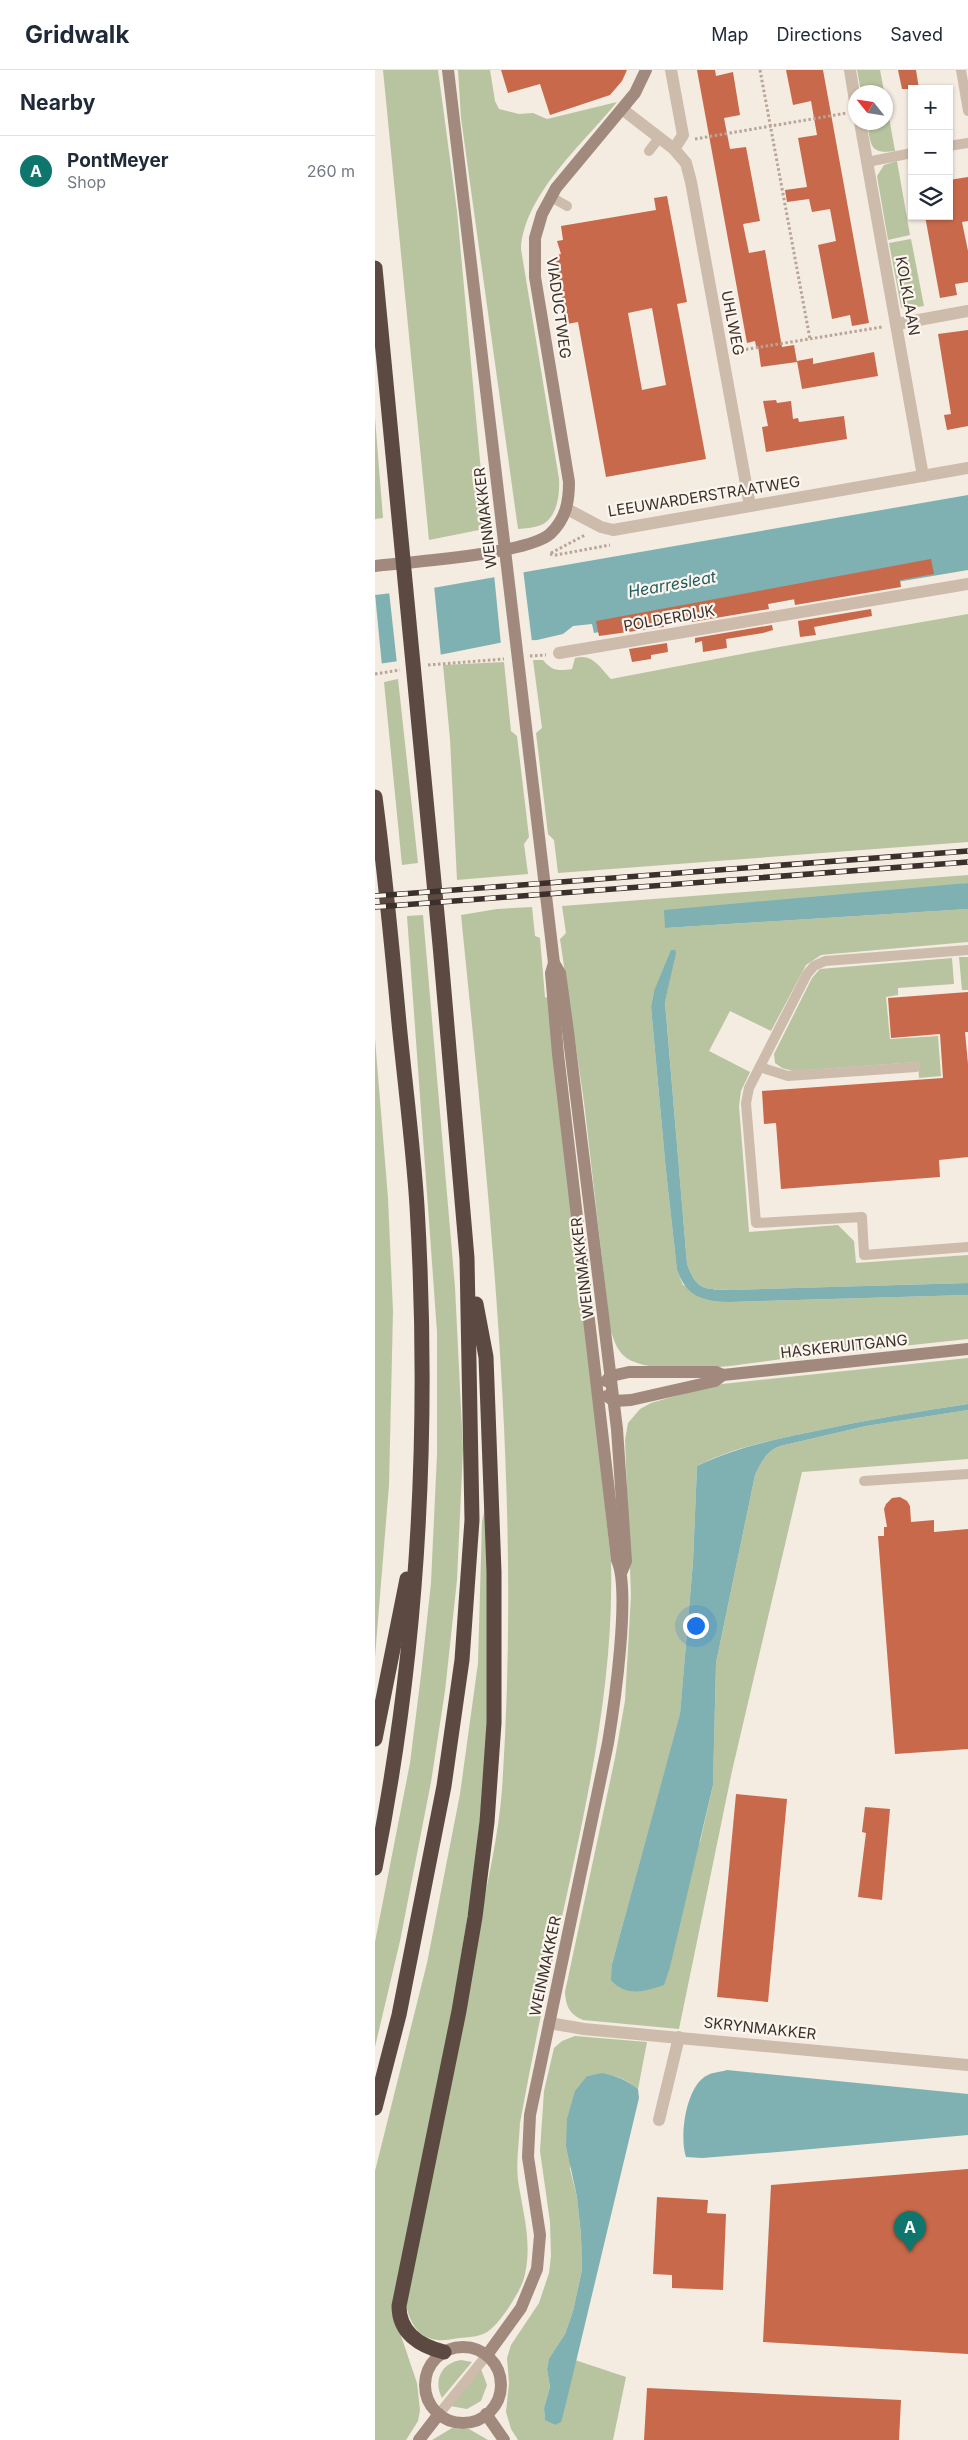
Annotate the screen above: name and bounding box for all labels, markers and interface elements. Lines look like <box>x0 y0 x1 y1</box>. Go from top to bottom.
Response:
text: Gridwalk <box>25 20 129 49</box>
text: Map <box>711 24 749 45</box>
text: Directions <box>777 24 862 45</box>
text: Saved <box>890 24 943 45</box>
north arrow <box>848 85 893 130</box>
map controls <box>908 85 953 220</box>
button: + <box>908 85 953 130</box>
text: Nearby <box>20 90 95 115</box>
button: − <box>908 130 953 175</box>
text: PontMeyer <box>67 149 168 172</box>
text: A <box>30 161 42 181</box>
text: 260 m <box>307 161 355 181</box>
text: Shop <box>67 172 106 192</box>
button: layers <box>908 175 953 220</box>
street label: KOLKLAAN <box>892 255 924 337</box>
street label: VIADUCTWEG <box>542 256 576 360</box>
street label: UHLWEG <box>717 289 749 357</box>
street label: WEINMAKKER <box>469 466 501 570</box>
street label: LEEUWARDERSTRAATWEG <box>607 471 801 521</box>
water label: Hearresleat <box>627 566 718 602</box>
street label: POLDERDIJK <box>622 601 716 635</box>
street label: WEINMAKKER <box>566 1216 598 1320</box>
street label: HASKERUITGANG <box>779 1330 909 1362</box>
your location <box>683 1613 709 1639</box>
street label: WEINMAKKER <box>525 1914 565 2018</box>
street label: SKRYNMAKKER <box>703 2013 818 2043</box>
pin: A <box>894 2211 926 2252</box>

